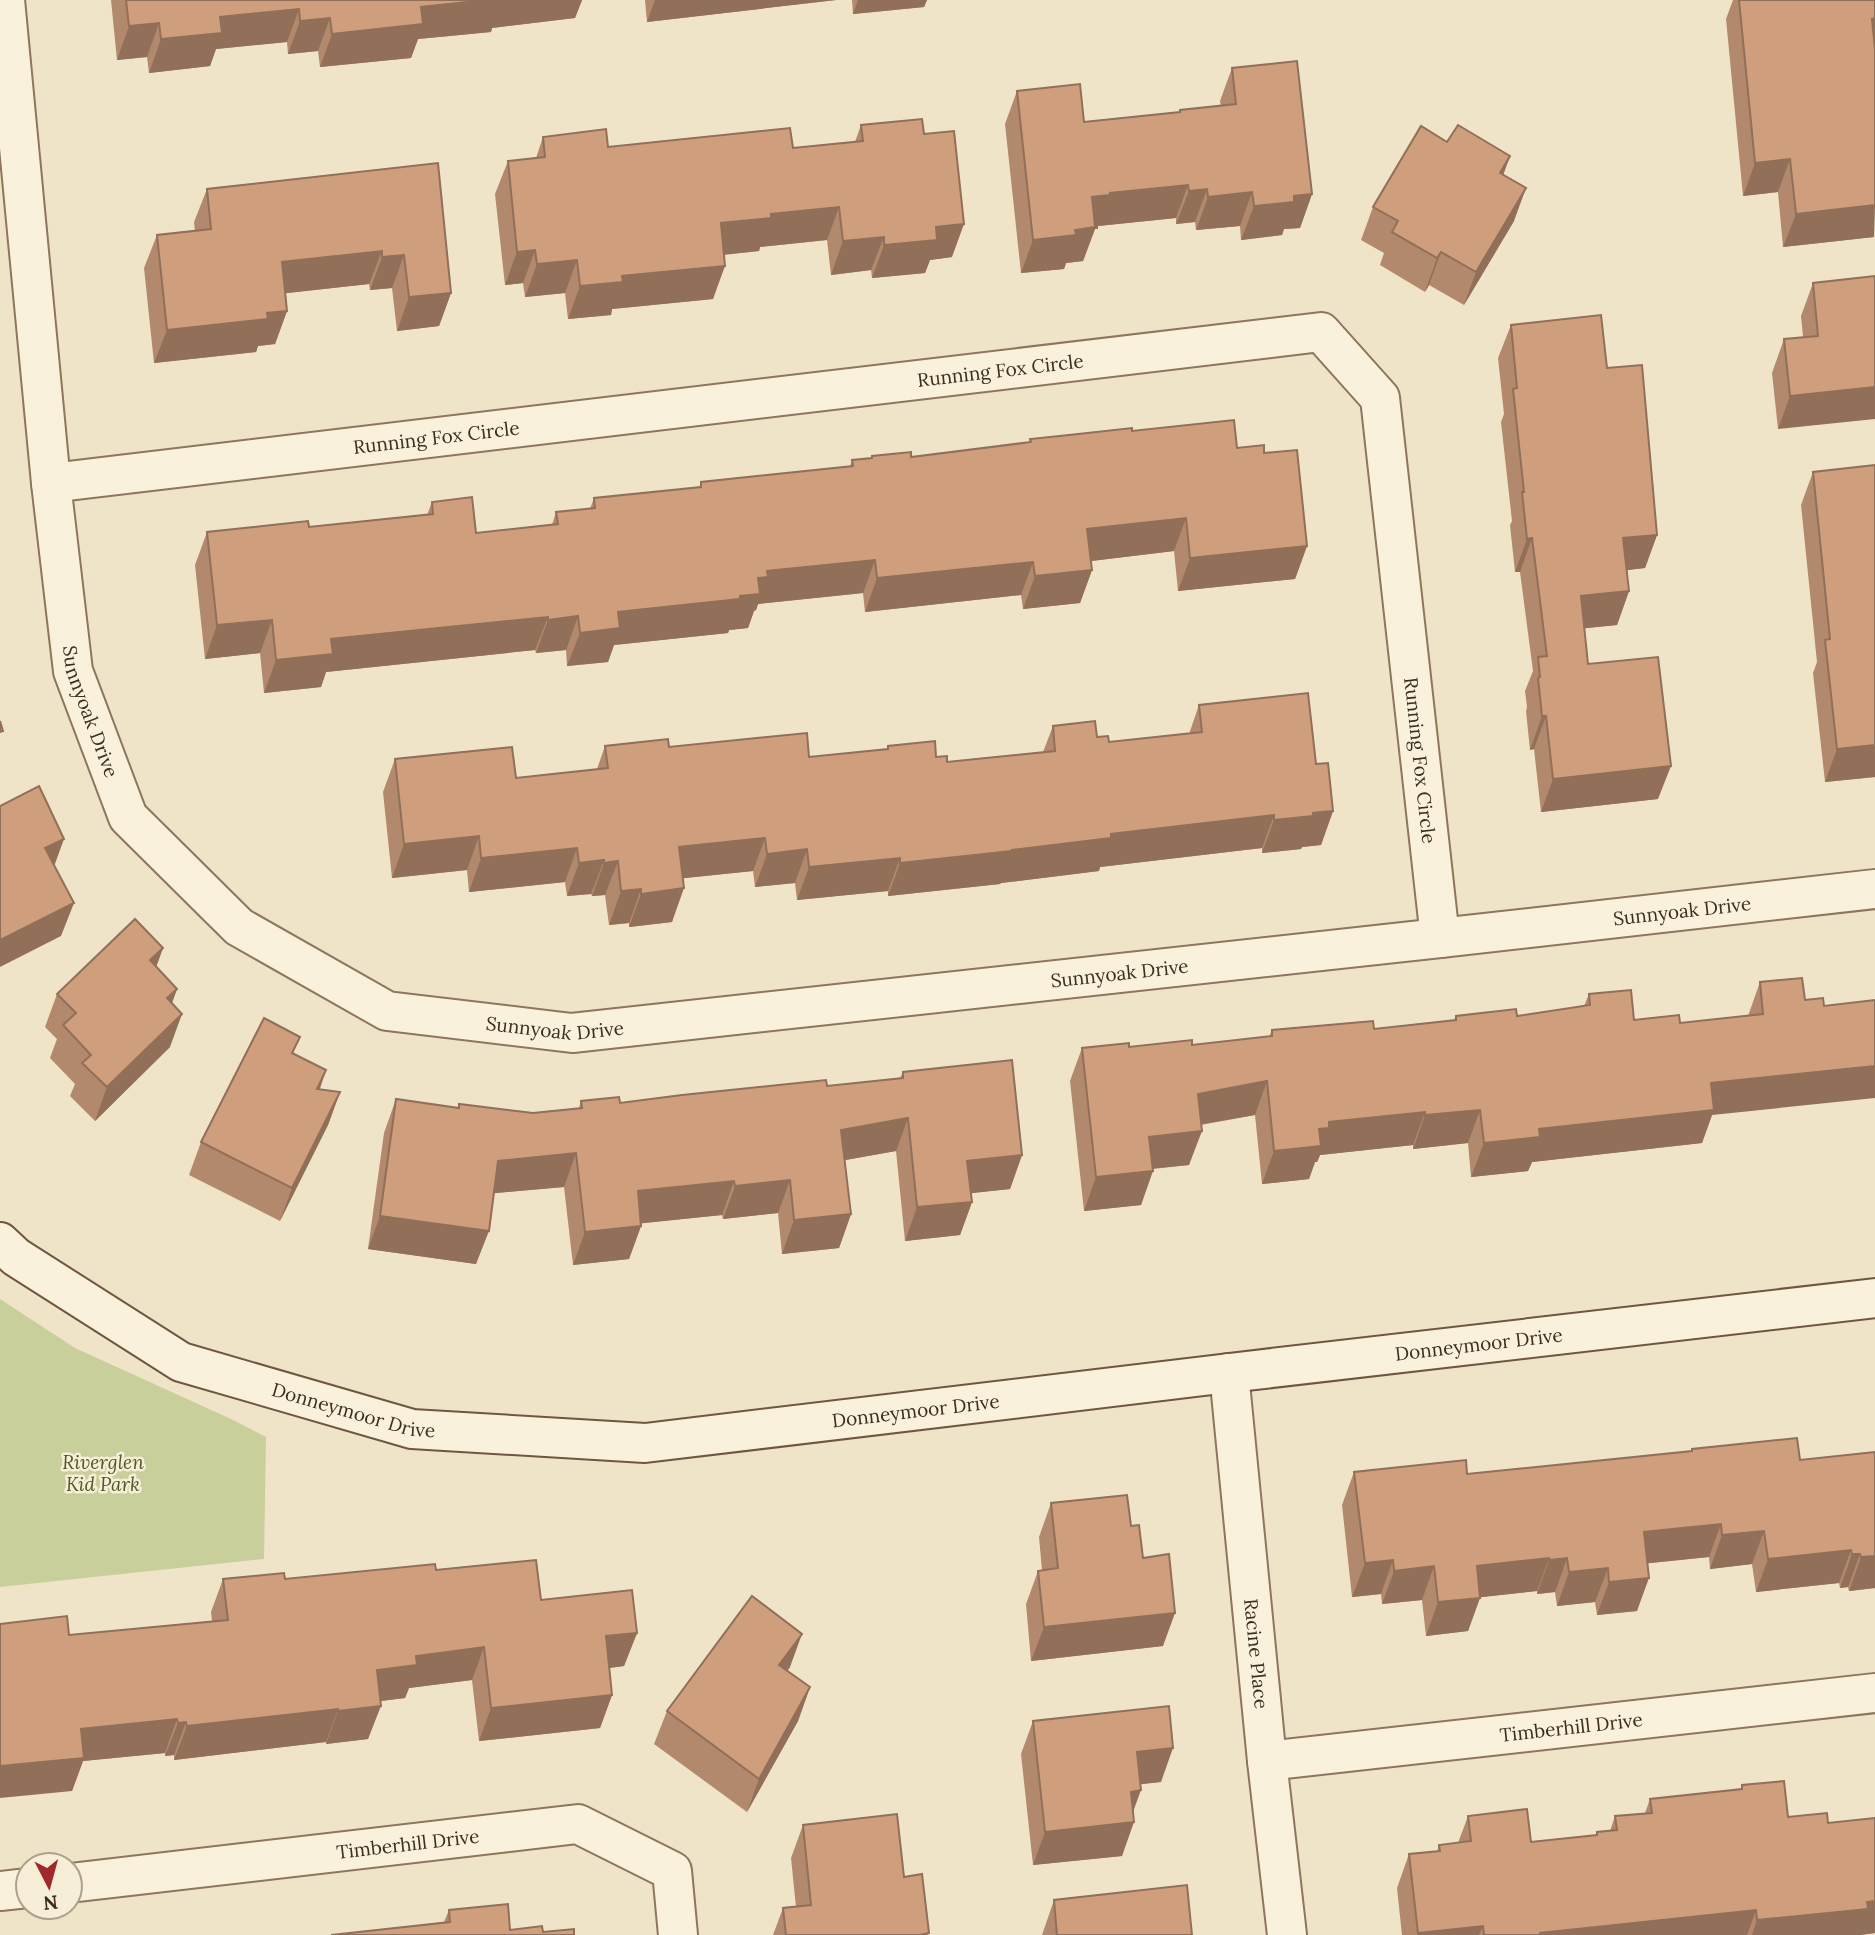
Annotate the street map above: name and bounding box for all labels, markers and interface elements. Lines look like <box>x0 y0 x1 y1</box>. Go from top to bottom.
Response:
street label: Running Fox Circle <box>916 348 1085 392</box>
street label: Running Fox Circle <box>352 415 521 459</box>
street label: Sunnyoak Drive <box>58 644 124 781</box>
street label: Running Fox Circle <box>1399 676 1441 845</box>
street label: Sunnyoak Drive <box>1612 891 1752 930</box>
street label: Sunnyoak Drive <box>1049 954 1190 993</box>
street label: Sunnyoak Drive <box>485 1011 625 1045</box>
street label: Donneymoor Drive <box>1394 1322 1564 1366</box>
street label: Donneymoor Drive <box>269 1377 436 1442</box>
street label: Donneymoor Drive <box>830 1389 1001 1433</box>
park label: Riverglen Kid Park <box>62 1450 144 1496</box>
street label: Racine Place <box>1239 1597 1274 1710</box>
street label: Timberhill Drive <box>1498 1707 1644 1747</box>
street label: Timberhill Drive <box>335 1824 480 1864</box>
north arrow <box>14 1851 84 1921</box>
text: N <box>42 1890 59 1916</box>

